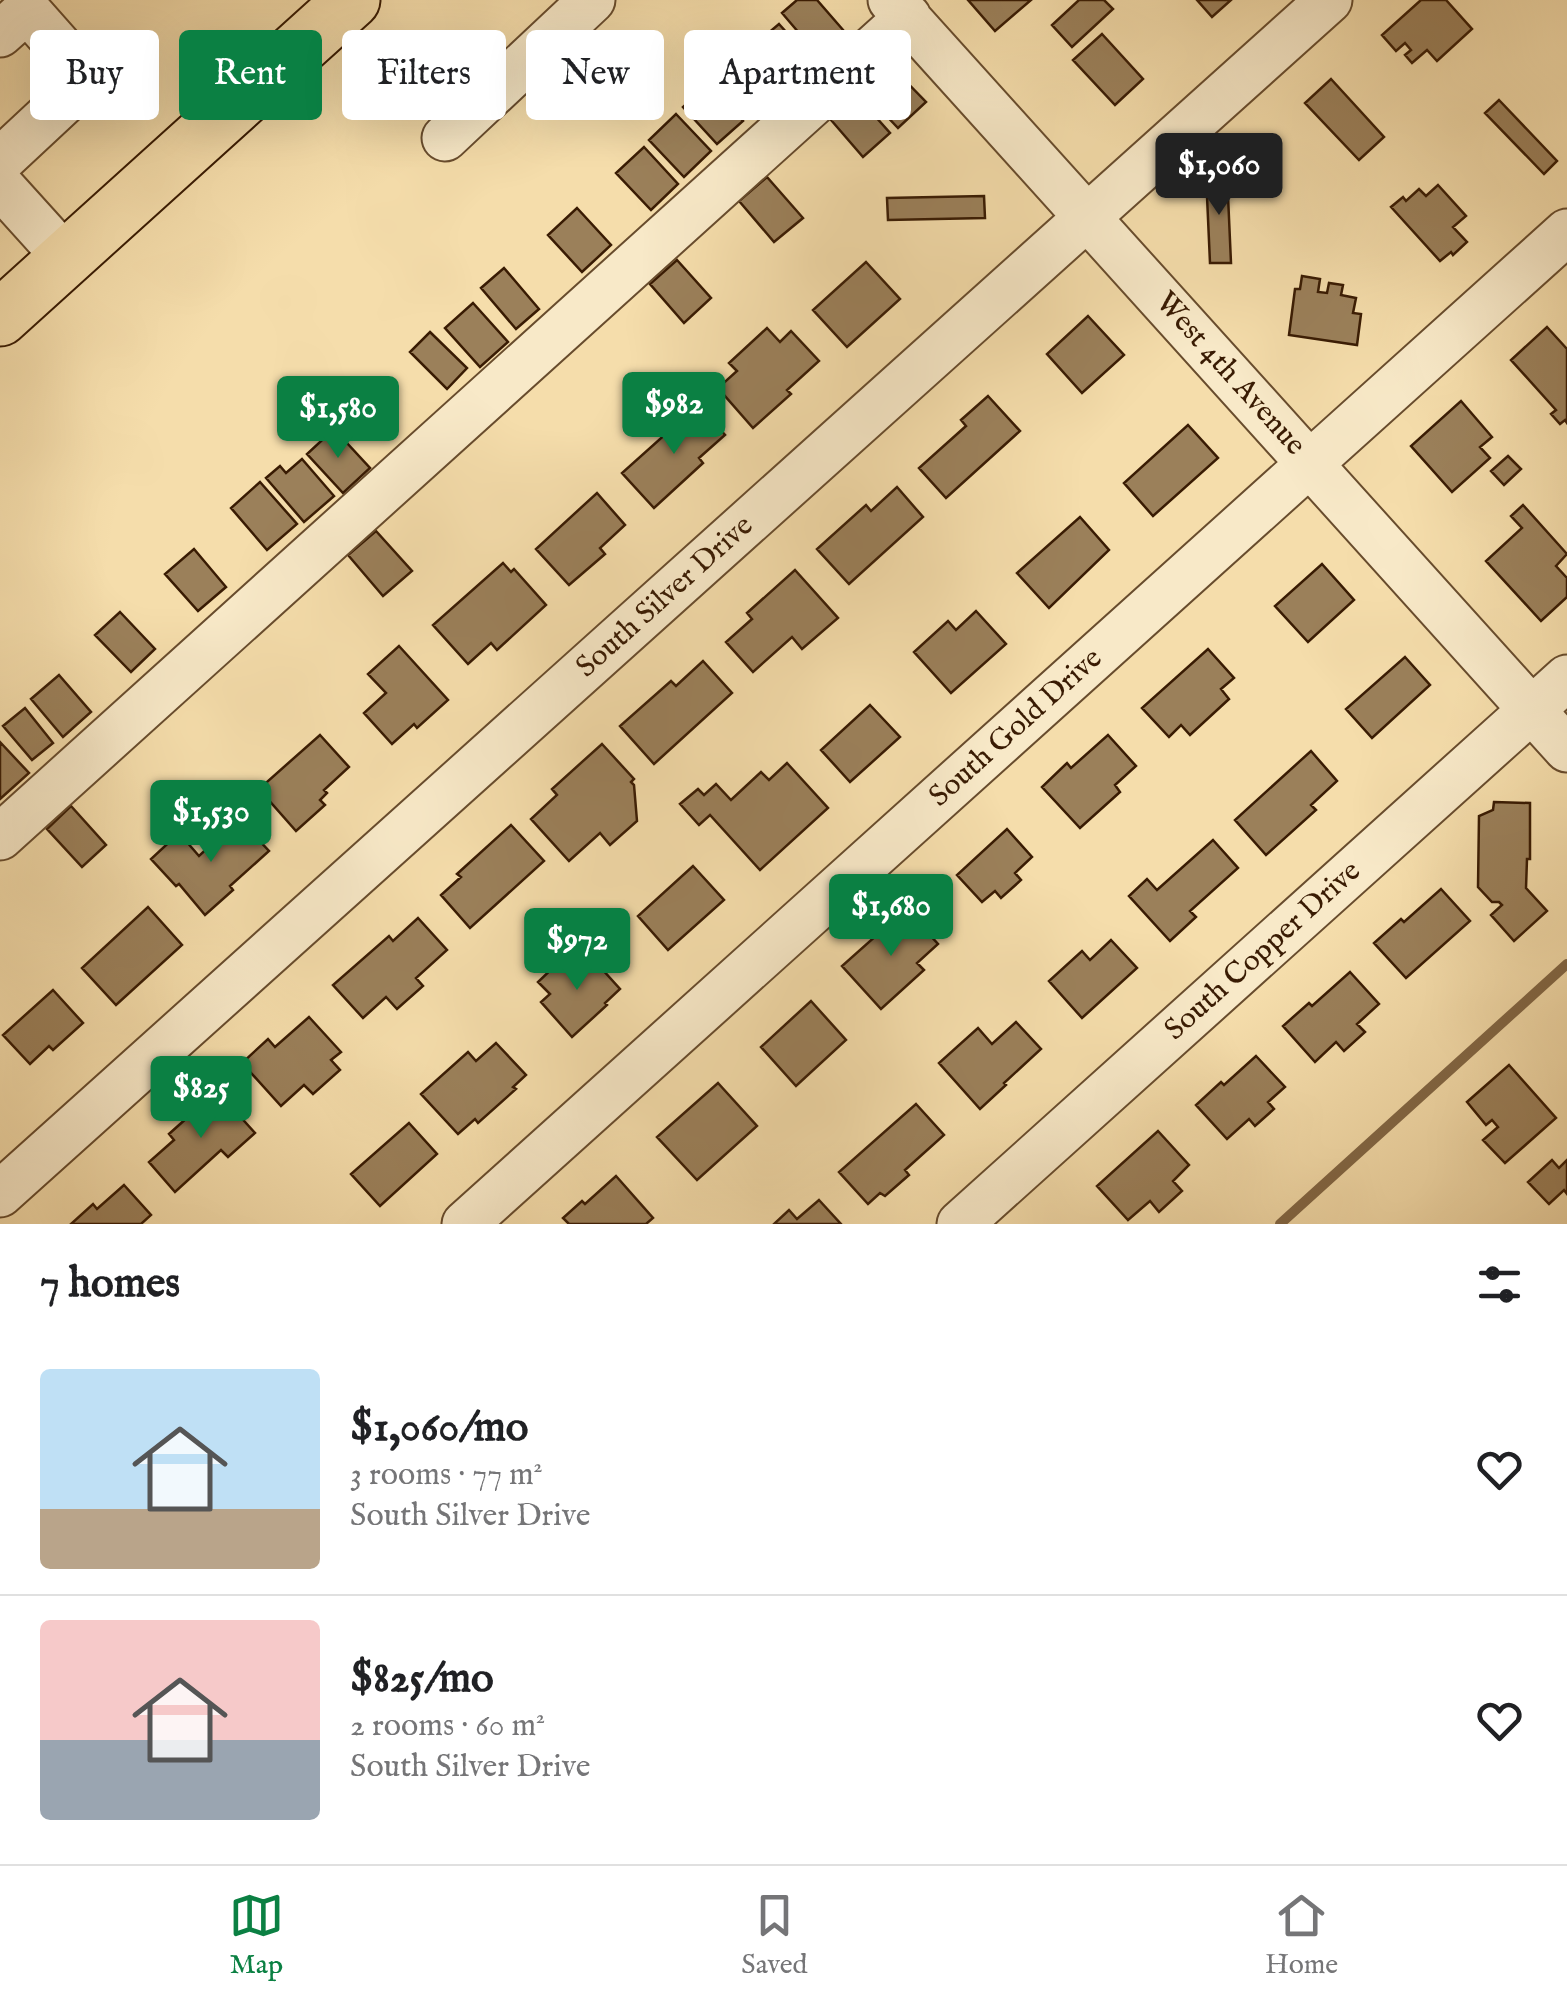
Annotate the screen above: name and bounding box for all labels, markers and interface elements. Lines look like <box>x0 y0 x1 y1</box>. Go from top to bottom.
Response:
chip: Buy <box>30 30 159 120</box>
chip: Rent <box>179 30 322 120</box>
chip: Filters <box>342 30 506 120</box>
chip: New <box>526 30 664 120</box>
chip: Apartment <box>684 30 911 120</box>
pin: $1,060 <box>1138 133 1300 218</box>
text: $1,060 <box>1177 145 1261 186</box>
street label: West 4th Avenue <box>1146 284 1314 464</box>
pin: $982 <box>615 372 733 457</box>
pin: $1,580 <box>257 376 419 461</box>
text: $982 <box>644 384 704 425</box>
text: $1,580 <box>299 388 377 429</box>
street label: South Silver Drive <box>569 507 761 687</box>
street label: South Gold Drive <box>921 640 1111 816</box>
pin: $1,530 <box>130 780 292 865</box>
text: $1,530 <box>172 792 250 833</box>
street label: South Copper Drive <box>1157 853 1369 1049</box>
pin: $1,680 <box>810 874 972 959</box>
text: $1,680 <box>851 886 931 927</box>
pin: $972 <box>518 908 636 993</box>
text: $972 <box>546 920 608 961</box>
pin: $825 <box>142 1056 260 1141</box>
text: $825 <box>173 1068 229 1109</box>
icon: filters <box>1472 1257 1527 1312</box>
text: 7 homes <box>40 1258 180 1311</box>
text: $1,060/mo <box>350 1402 528 1455</box>
icon: home <box>120 1409 240 1529</box>
icon: heart <box>1472 1442 1527 1497</box>
text: 3 rooms · 77 m² <box>350 1455 543 1496</box>
text: South Silver Drive <box>350 1496 590 1537</box>
text: $825/mo <box>350 1653 494 1706</box>
icon: home <box>120 1660 240 1780</box>
icon: heart <box>1472 1693 1527 1748</box>
text: 2 rooms · 60 m² <box>350 1706 545 1747</box>
text: South Silver Drive <box>350 1747 590 1788</box>
tab: Map <box>229 1888 284 1983</box>
tab: Saved <box>741 1888 808 1983</box>
tab: Home <box>1265 1888 1338 1983</box>

